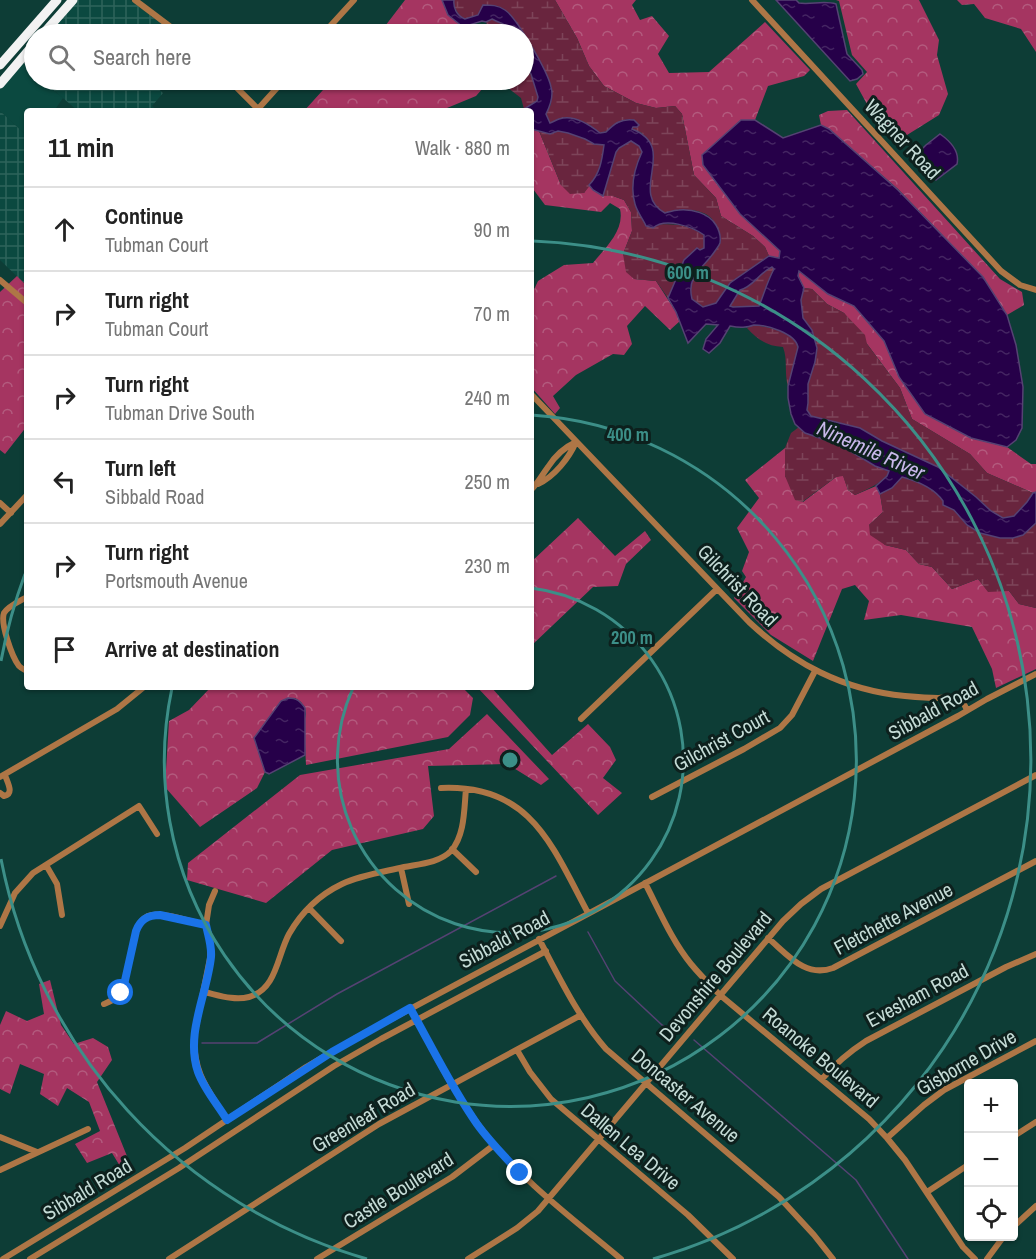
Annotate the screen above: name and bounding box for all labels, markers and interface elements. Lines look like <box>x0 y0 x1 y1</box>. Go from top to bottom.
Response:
search box <box>24 24 534 90</box>
icon: search <box>45 41 78 74</box>
text: Search here <box>93 42 191 72</box>
street label: Wagner Road <box>859 93 947 185</box>
text: 11 min <box>48 130 114 165</box>
text: Walk · 880 m <box>415 134 510 161</box>
text: Continue <box>105 201 183 231</box>
icon: ahead <box>48 213 81 246</box>
text: 90 m <box>474 216 510 243</box>
text: Tubman Court <box>105 231 208 258</box>
text: 600 m <box>667 260 709 285</box>
text: Turn right <box>105 285 189 315</box>
icon: right <box>48 297 81 330</box>
text: 70 m <box>474 300 510 327</box>
text: Tubman Court <box>105 315 208 342</box>
text: Turn right <box>105 369 189 399</box>
icon: right <box>48 381 81 414</box>
text: 240 m <box>464 384 510 411</box>
text: Tubman Drive South <box>105 399 255 426</box>
water label: Ninemile River <box>813 413 931 487</box>
text: 400 m <box>607 422 649 447</box>
text: Turn left <box>105 453 176 483</box>
icon: left <box>48 465 81 498</box>
text: 250 m <box>464 468 510 495</box>
text: Sibbald Road <box>105 483 204 510</box>
text: Turn right <box>105 537 189 567</box>
street label: Gilchrist Road <box>692 538 784 632</box>
icon: right <box>48 549 81 582</box>
text: 230 m <box>464 552 510 579</box>
text: Portsmouth Avenue <box>105 567 248 594</box>
text: 200 m <box>611 625 653 650</box>
icon: arrive <box>48 633 81 666</box>
text: Arrive at destination <box>105 634 279 664</box>
street label: Sibbald Road <box>883 674 983 746</box>
street label: Gilchrist Court <box>668 702 774 777</box>
centre of rings <box>500 750 520 770</box>
street label: Fletchette Avenue <box>829 875 957 961</box>
street label: Sibbald Road <box>454 904 554 974</box>
street label: Devonshire Boulevard <box>653 905 777 1047</box>
street label: Evesham Road <box>861 957 973 1033</box>
route start <box>107 979 133 1005</box>
street label: Roanoke Boulevard <box>757 1000 885 1114</box>
street label: Gisborne Drive <box>911 1023 1021 1101</box>
street label: Doncaster Avenue <box>626 1042 746 1148</box>
street label: Greenleaf Road <box>306 1076 420 1158</box>
map controls <box>964 1079 1018 1241</box>
button: + <box>964 1079 1018 1133</box>
street label: Dallen Lea Drive <box>576 1096 686 1196</box>
button: − <box>964 1133 1018 1187</box>
street label: Castle Boulevard <box>338 1145 458 1235</box>
street label: Sibbald Road <box>37 1152 137 1226</box>
route end <box>506 1159 532 1185</box>
button: locate <box>964 1187 1018 1241</box>

